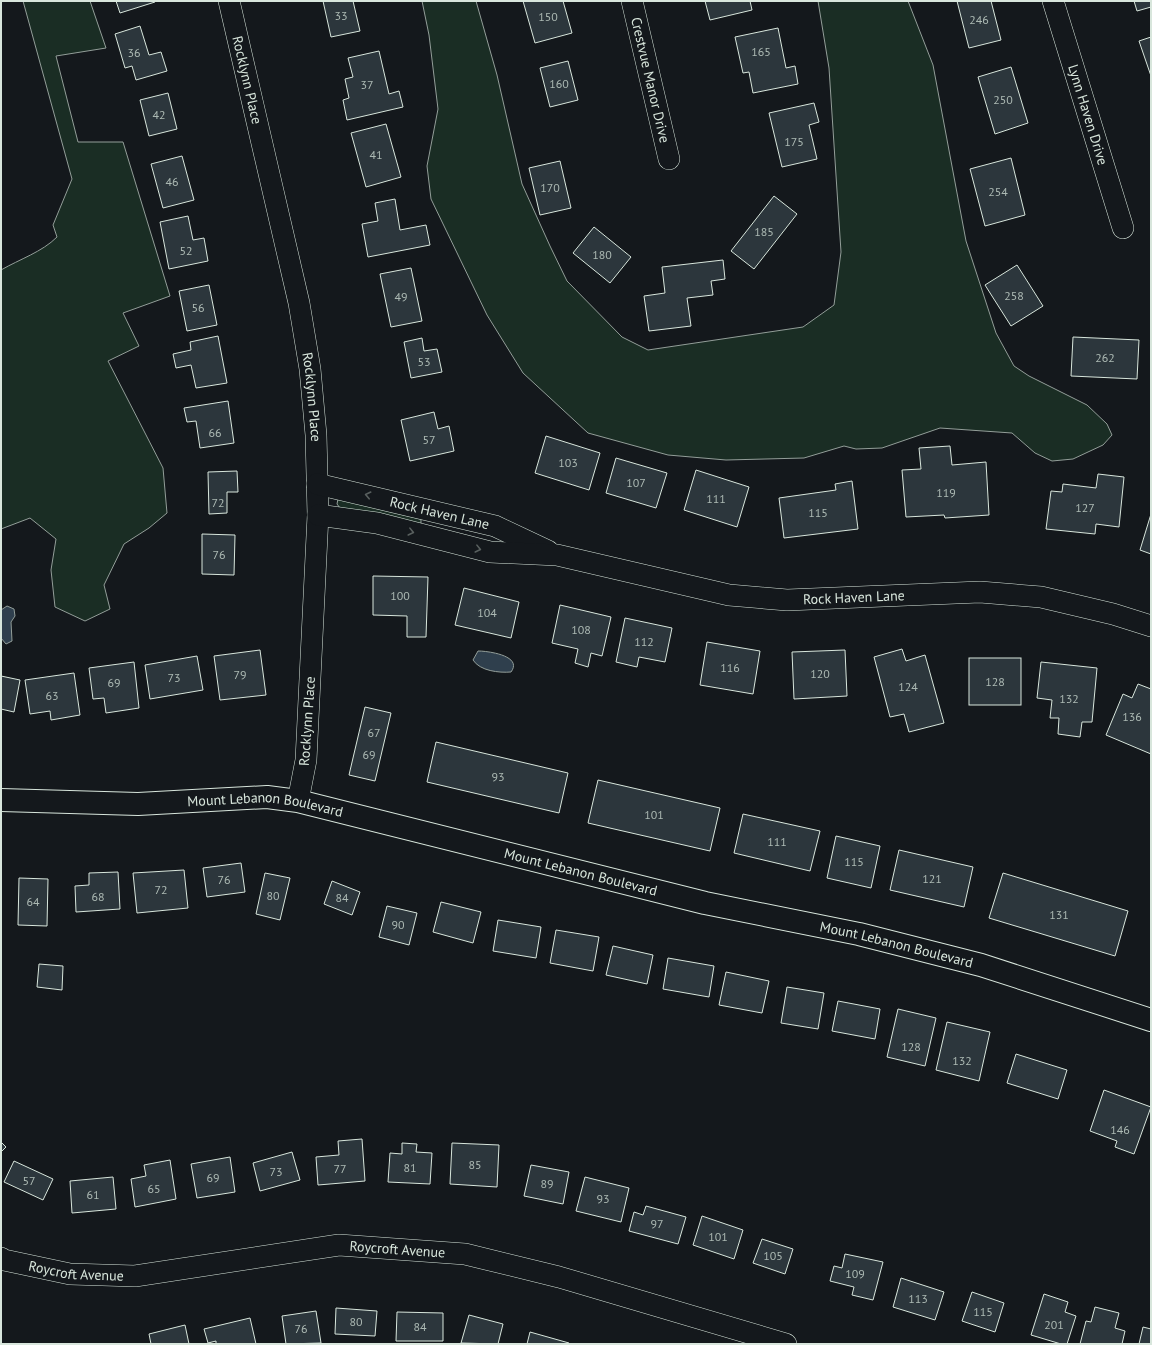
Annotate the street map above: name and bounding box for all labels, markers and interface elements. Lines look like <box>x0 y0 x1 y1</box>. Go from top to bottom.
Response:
house number: 33 <box>334 8 348 23</box>
house number: 150 <box>538 9 558 24</box>
house number: 246 <box>969 12 989 27</box>
street label: Crestvue Manor Drive <box>627 15 674 145</box>
street label: Rocklynn Place <box>228 34 266 126</box>
house number: 165 <box>751 44 771 59</box>
house number: 36 <box>127 45 141 60</box>
street label: Lynn Haven Drive <box>1064 62 1112 167</box>
house number: 160 <box>549 76 569 91</box>
house number: 37 <box>360 77 374 92</box>
house number: 250 <box>993 92 1013 107</box>
house number: 42 <box>152 107 166 122</box>
house number: 175 <box>784 134 804 149</box>
house number: 41 <box>369 147 383 162</box>
house number: 46 <box>165 174 179 189</box>
house number: 170 <box>540 180 560 195</box>
house number: 254 <box>988 184 1008 199</box>
house number: 185 <box>754 224 774 239</box>
house number: 52 <box>179 243 193 258</box>
house number: 180 <box>592 247 612 262</box>
house number: 258 <box>1004 288 1024 303</box>
house number: 49 <box>394 289 408 304</box>
house number: 56 <box>191 300 205 315</box>
house number: 262 <box>1095 350 1115 365</box>
street label: Rocklynn Place <box>298 351 325 442</box>
house number: 53 <box>417 354 431 369</box>
house number: 66 <box>208 425 222 440</box>
house number: 57 <box>422 432 436 447</box>
house number: 103 <box>558 455 578 470</box>
house number: 107 <box>626 475 646 490</box>
house number: 119 <box>936 485 956 500</box>
house number: 111 <box>706 491 726 506</box>
one-way arrow <box>365 492 371 500</box>
street label: Rock Haven Lane <box>388 492 491 533</box>
house number: 72 <box>211 495 225 510</box>
house number: 127 <box>1075 500 1095 515</box>
house number: 115 <box>808 505 828 520</box>
one-way arrow <box>407 527 414 536</box>
one-way arrow <box>475 544 481 552</box>
house number: 76 <box>212 547 226 562</box>
street label: Rock Haven Lane <box>803 586 905 608</box>
house number: 100 <box>390 588 410 603</box>
house number: 104 <box>477 605 497 620</box>
house number: 108 <box>571 622 591 637</box>
house number: 112 <box>634 634 654 649</box>
house number: 116 <box>720 660 740 675</box>
house number: 120 <box>810 666 830 681</box>
house number: 79 <box>233 667 247 682</box>
house number: 73 <box>167 670 181 685</box>
house number: 128 <box>985 674 1005 689</box>
house number: 69 <box>107 675 121 690</box>
street label: Rocklynn Place <box>295 676 319 766</box>
house number: 124 <box>898 679 918 694</box>
house number: 63 <box>45 688 59 703</box>
house number: 132 <box>1059 691 1079 706</box>
house number: 136 <box>1122 709 1142 724</box>
house number: 67 <box>367 725 381 740</box>
house number: 69 <box>362 747 376 762</box>
house number: 93 <box>491 769 505 784</box>
street label: Mount Lebanon Boulevard <box>187 788 345 821</box>
house number: 101 <box>644 807 664 822</box>
house number: 111 <box>767 834 787 849</box>
street label: Mount Lebanon Boulevard <box>502 844 659 900</box>
house number: 115 <box>844 854 864 869</box>
house number: 121 <box>922 871 942 886</box>
house number: 76 <box>217 872 231 887</box>
house number: 72 <box>154 882 168 897</box>
house number: 80 <box>266 888 280 903</box>
house number: 68 <box>91 889 105 904</box>
house number: 84 <box>335 890 349 905</box>
house number: 64 <box>26 894 40 909</box>
house number: 131 <box>1049 907 1069 922</box>
house number: 90 <box>391 917 405 932</box>
street label: Mount Lebanon Boulevard <box>818 917 975 972</box>
house number: 128 <box>901 1039 921 1054</box>
house number: 132 <box>952 1053 972 1068</box>
house number: 146 <box>1110 1122 1130 1137</box>
house number: 85 <box>468 1157 482 1172</box>
house number: 81 <box>403 1160 417 1175</box>
house number: 77 <box>333 1161 347 1176</box>
house number: 73 <box>269 1164 283 1179</box>
house number: 69 <box>206 1170 220 1185</box>
house number: 57 <box>22 1173 36 1188</box>
house number: 89 <box>540 1176 554 1191</box>
house number: 65 <box>147 1181 161 1196</box>
house number: 61 <box>86 1187 100 1202</box>
house number: 93 <box>596 1191 610 1206</box>
house number: 97 <box>650 1216 664 1231</box>
house number: 101 <box>708 1229 728 1244</box>
street label: Roycroft Avenue <box>349 1237 446 1262</box>
house number: 105 <box>763 1248 783 1263</box>
street label: Roycroft Avenue <box>27 1256 124 1285</box>
house number: 109 <box>845 1266 865 1281</box>
house number: 113 <box>908 1291 928 1306</box>
house number: 115 <box>973 1304 993 1319</box>
house number: 80 <box>349 1314 363 1329</box>
house number: 201 <box>1044 1317 1064 1332</box>
house number: 84 <box>413 1319 427 1334</box>
house number: 76 <box>294 1321 308 1336</box>

